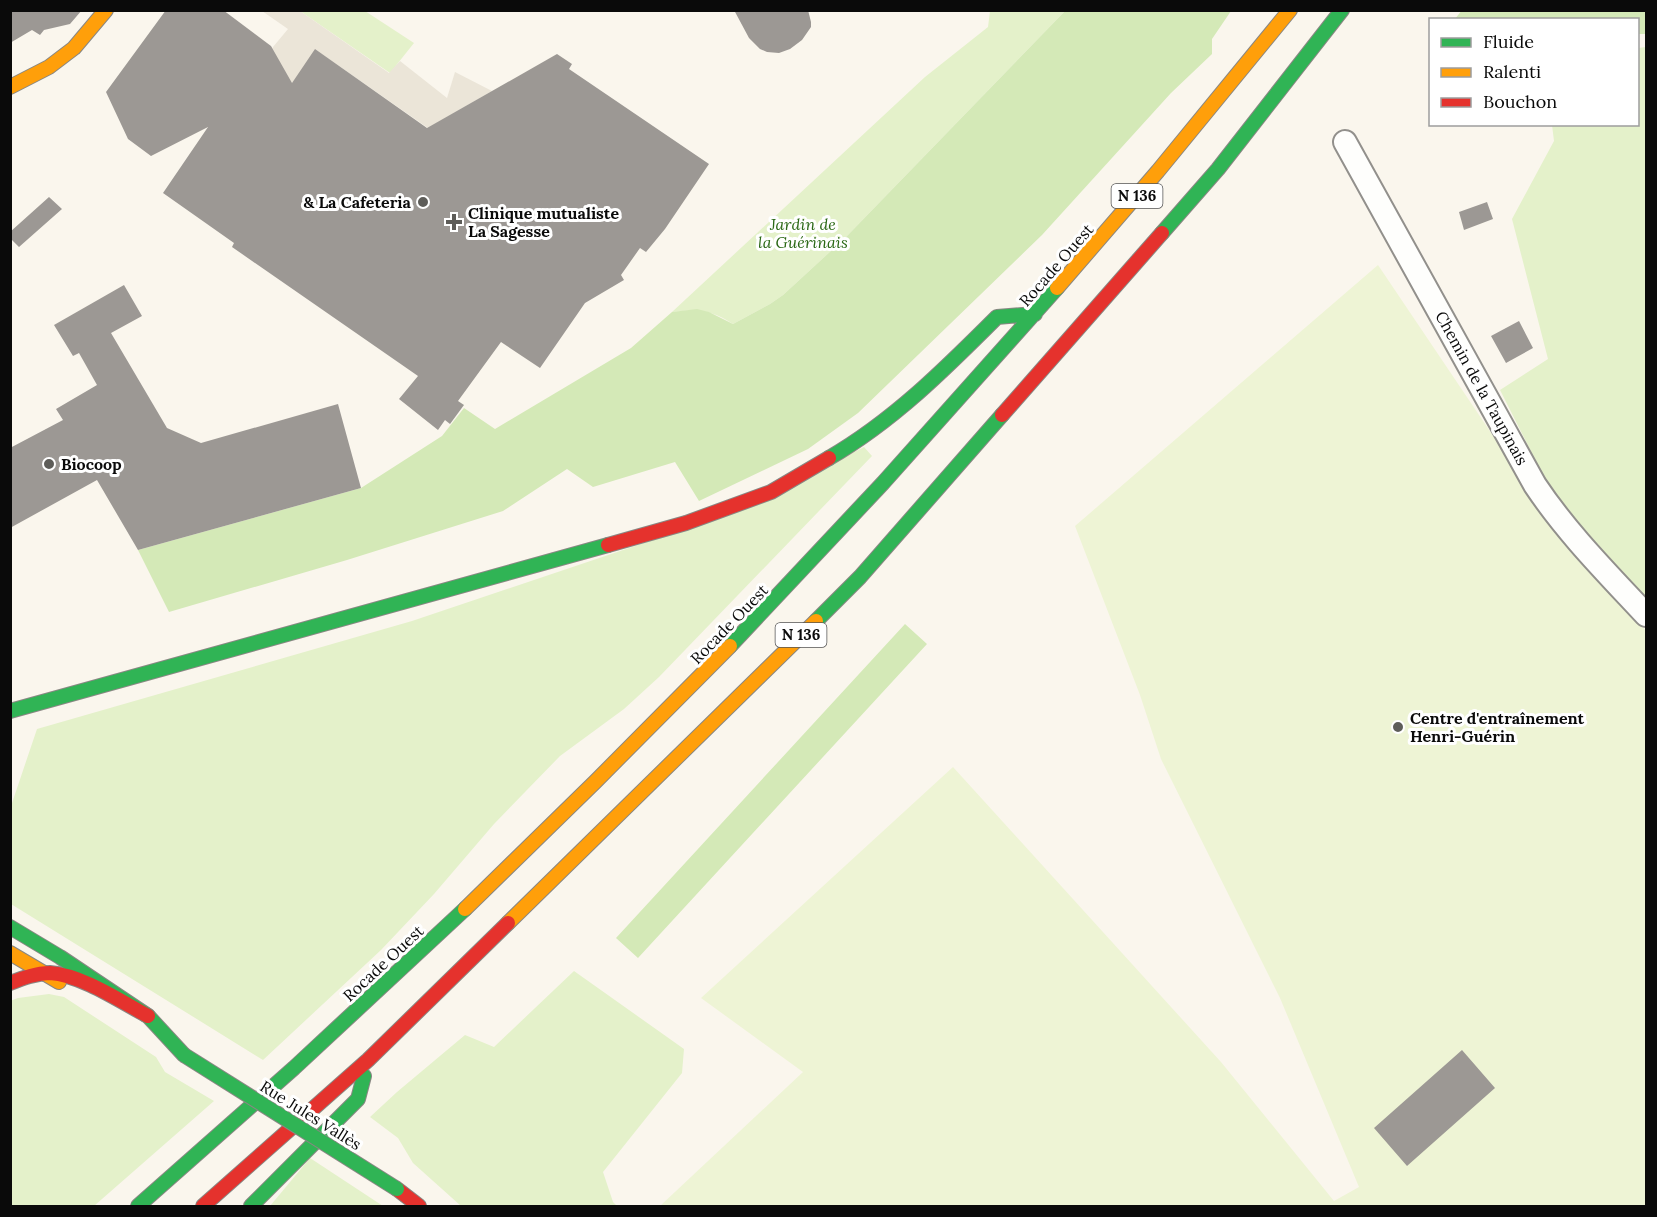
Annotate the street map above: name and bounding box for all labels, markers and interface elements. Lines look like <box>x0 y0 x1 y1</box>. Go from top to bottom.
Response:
legend <box>1429 18 1639 126</box>
text: Fluide <box>1483 30 1534 53</box>
text: Ralenti <box>1483 60 1541 83</box>
text: Bouchon <box>1483 90 1557 113</box>
road number: N 136 <box>1112 184 1162 208</box>
place label: & La Cafeteria <box>303 192 412 212</box>
marker: & La Cafeteria <box>416 195 430 209</box>
place label: Clinique mutualiste La Sagesse <box>468 203 619 241</box>
marker: Clinique mutualiste La Sagesse <box>445 213 463 231</box>
park label: Jardin de la Guérinais <box>758 214 848 252</box>
street label: Rocade Ouest <box>1015 219 1098 310</box>
street label: Chemin de la Taupinais <box>1431 308 1533 468</box>
place label: Biocoop <box>61 454 122 474</box>
marker: Biocoop <box>42 457 56 471</box>
street label: Rocade Ouest <box>686 579 773 668</box>
road number: N 136 <box>776 623 826 647</box>
place label: Centre d'entraînement Henri-Guérin <box>1410 708 1585 746</box>
marker: Centre d'entraînement Henri-Guérin <box>1391 720 1405 734</box>
street label: Rocade Ouest <box>339 920 428 1005</box>
street label: Rue Jules Vallès <box>257 1076 365 1154</box>

